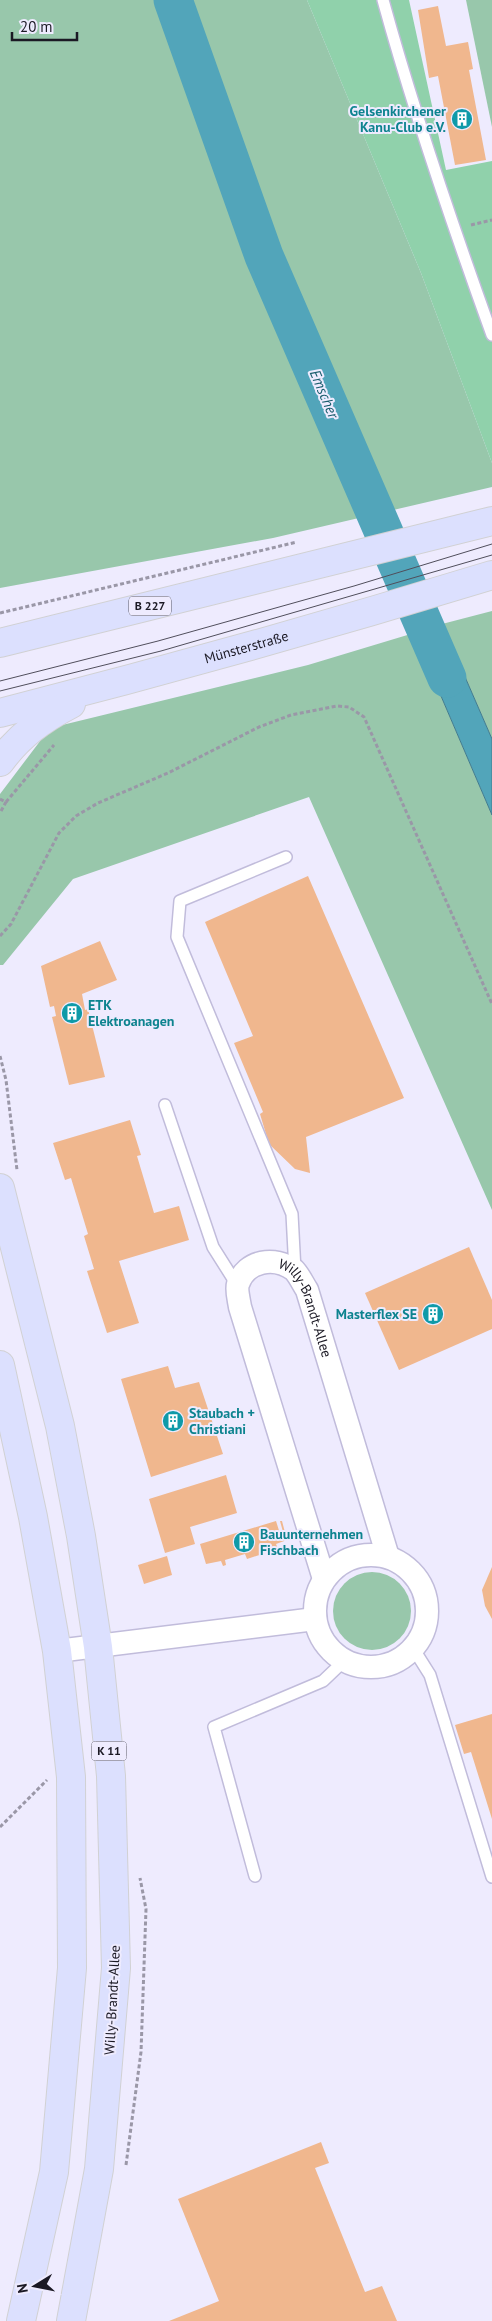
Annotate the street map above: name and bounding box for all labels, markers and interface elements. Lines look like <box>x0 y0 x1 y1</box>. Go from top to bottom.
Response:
scale bar <box>12 10 78 42</box>
text: 20 m <box>20 17 53 36</box>
place label: Gelsenkirchener Kanu-Club e.V. <box>350 102 446 136</box>
building icon: Gelsenkirchener Kanu-Club e.V. <box>450 107 474 131</box>
water label: Emscher <box>306 367 344 422</box>
road number: B 227 <box>129 596 171 616</box>
street label: Münsterstraße <box>202 627 290 667</box>
place label: ETK Elektroanagen <box>88 996 175 1030</box>
building icon: ETK Elektroanagen <box>60 1001 84 1025</box>
street label: Willy-Brandt-Allee <box>276 1254 336 1360</box>
building icon: Masterflex SE <box>421 1302 445 1326</box>
place label: Masterflex SE <box>336 1305 417 1323</box>
place label: Staubach + Christiani <box>189 1404 255 1438</box>
building icon: Staubach + Christiani <box>161 1409 185 1433</box>
place label: Bauunternehmen Fischbach <box>260 1525 363 1559</box>
building icon: Bauunternehmen Fischbach <box>232 1530 256 1554</box>
road number: K 11 <box>92 1742 126 1760</box>
street label: Willy-Brandt-Allee <box>100 1945 124 2055</box>
north arrow <box>10 2261 60 2311</box>
text: N <box>13 2282 32 2294</box>

